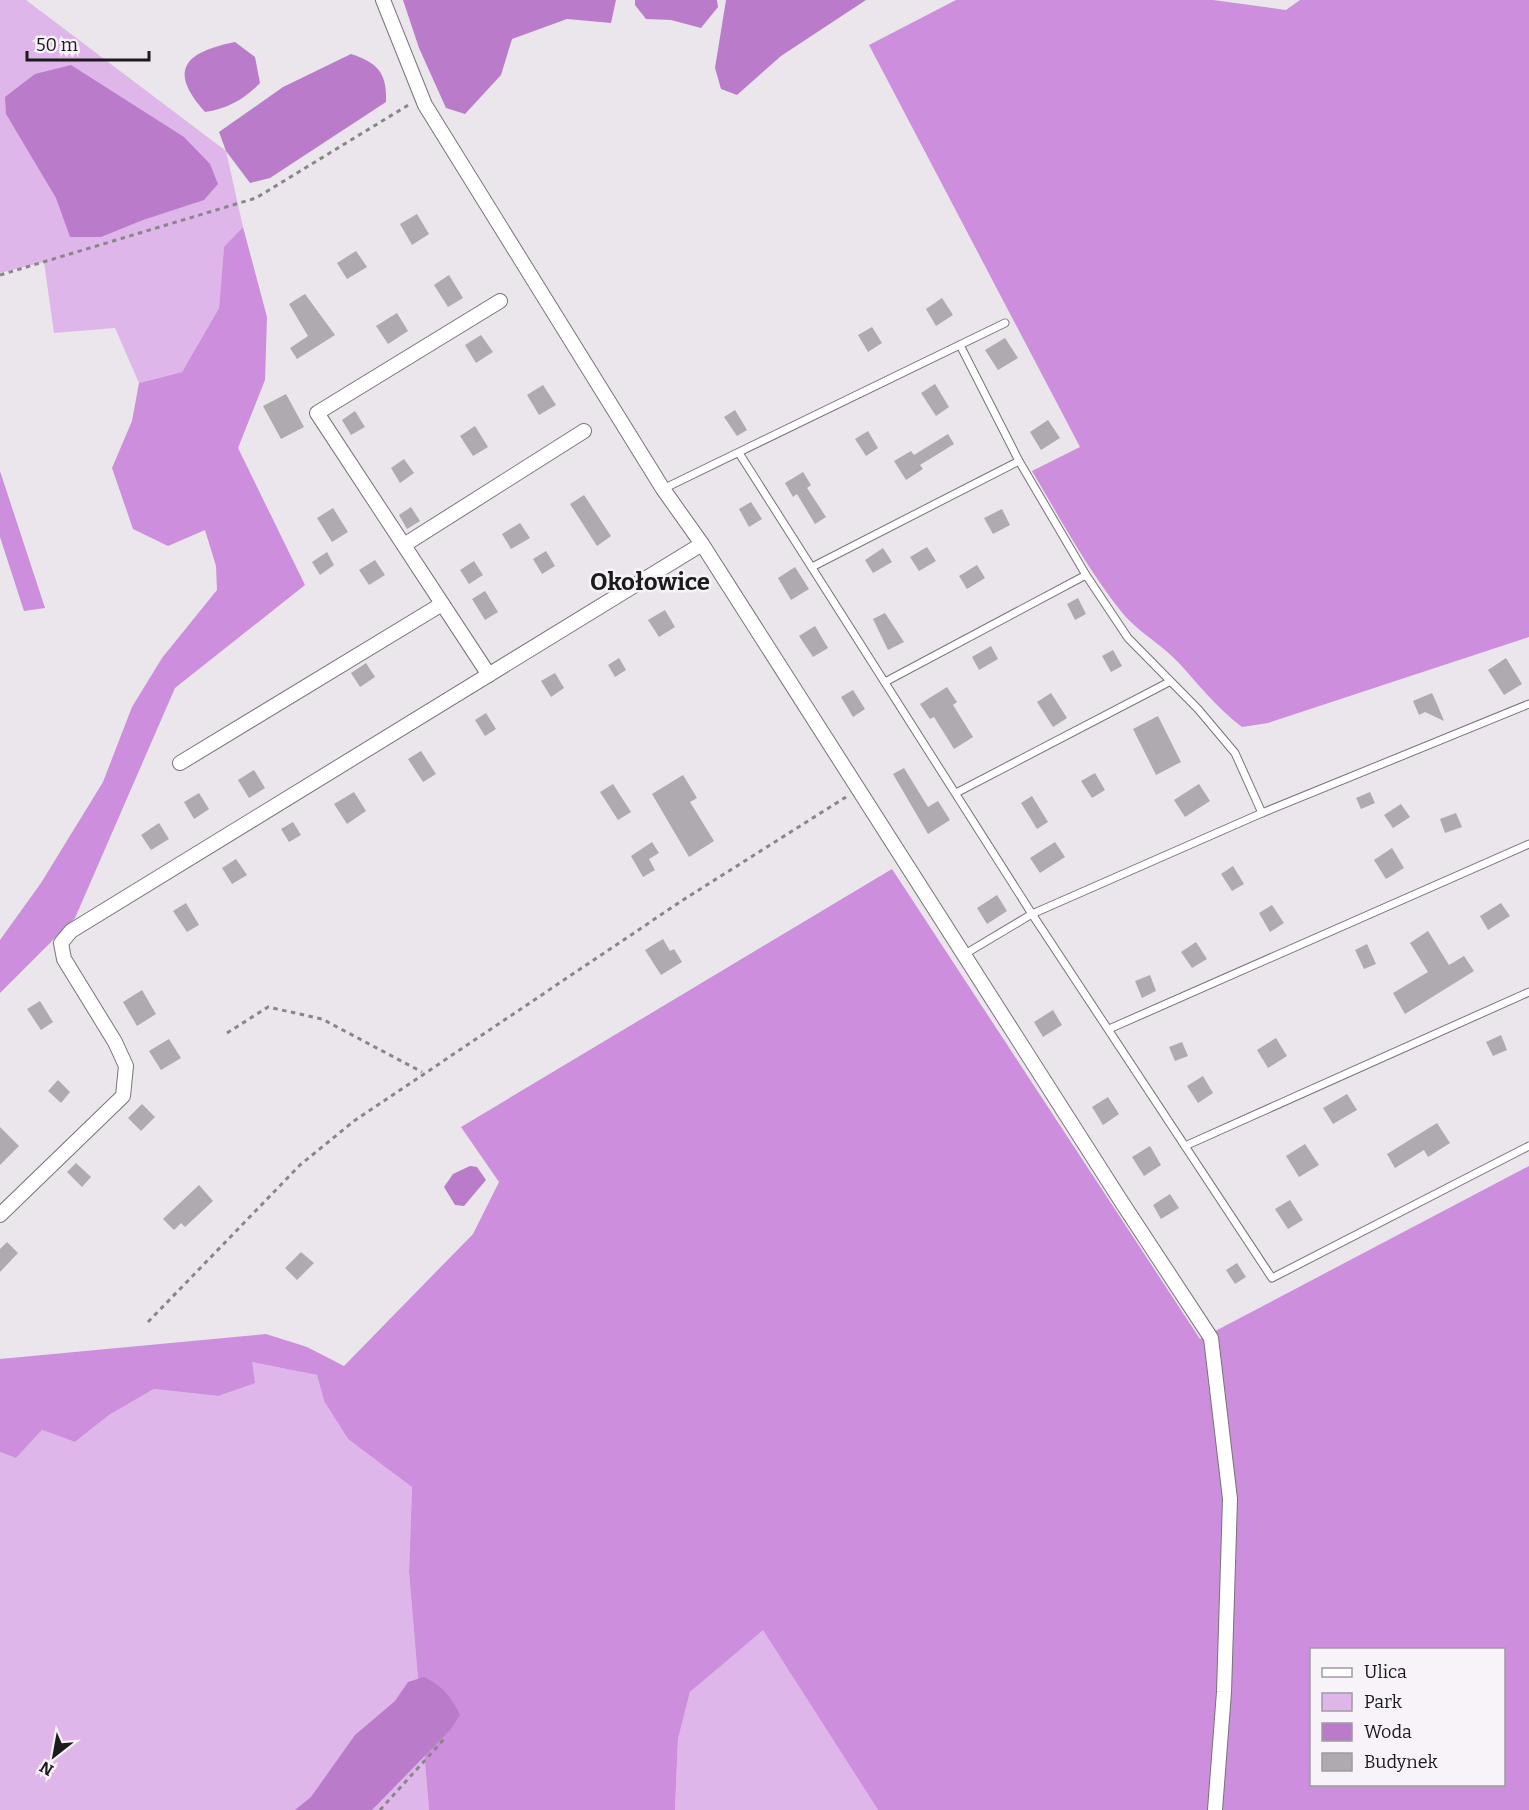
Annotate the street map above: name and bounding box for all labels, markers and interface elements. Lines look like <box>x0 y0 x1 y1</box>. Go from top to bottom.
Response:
scale bar <box>27 24 148 62</box>
text: 50 m <box>36 34 78 56</box>
district label: Okołowice <box>590 568 710 596</box>
legend <box>1310 1648 1505 1786</box>
text: Ulica <box>1364 1661 1407 1683</box>
text: Park <box>1364 1691 1403 1713</box>
text: Woda <box>1364 1721 1412 1743</box>
north arrow <box>24 1726 84 1786</box>
text: Budynek <box>1364 1751 1439 1773</box>
text: N <box>36 1757 57 1780</box>

